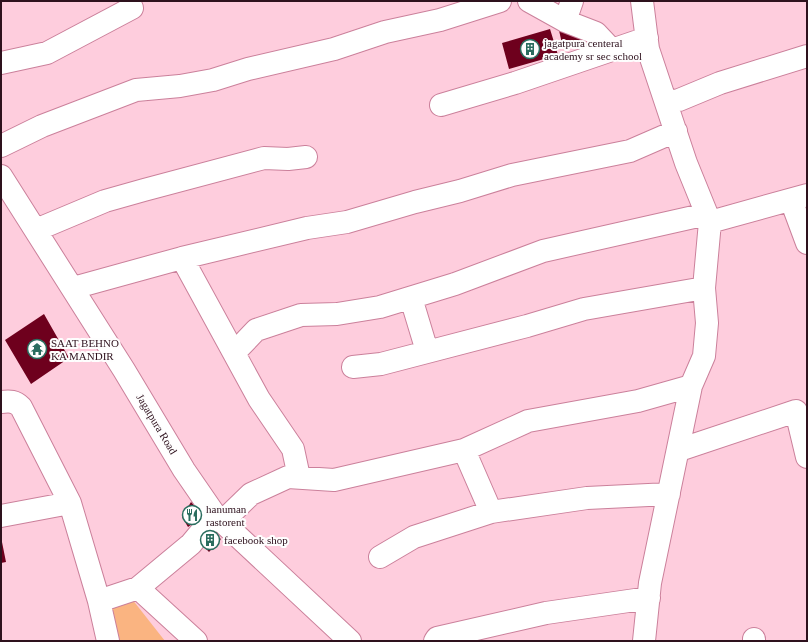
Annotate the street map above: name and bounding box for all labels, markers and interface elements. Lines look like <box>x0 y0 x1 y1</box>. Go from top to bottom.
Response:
place label: jagatpura centeral academy sr sec school <box>543 37 642 62</box>
building icon: jagatpura centeral academy sr sec school <box>519 38 541 60</box>
place label: SAAT BEHNO KA MANDIR <box>51 337 119 362</box>
temple icon: SAAT BEHNO KA MANDIR <box>26 338 48 360</box>
street label: Jagatpura Road <box>134 392 180 457</box>
place label: hanuman rastorent <box>206 503 247 528</box>
restaurant icon: hanuman rastorent <box>181 504 203 526</box>
building icon: facebook shop <box>199 529 221 551</box>
place label: facebook shop <box>224 534 288 546</box>

